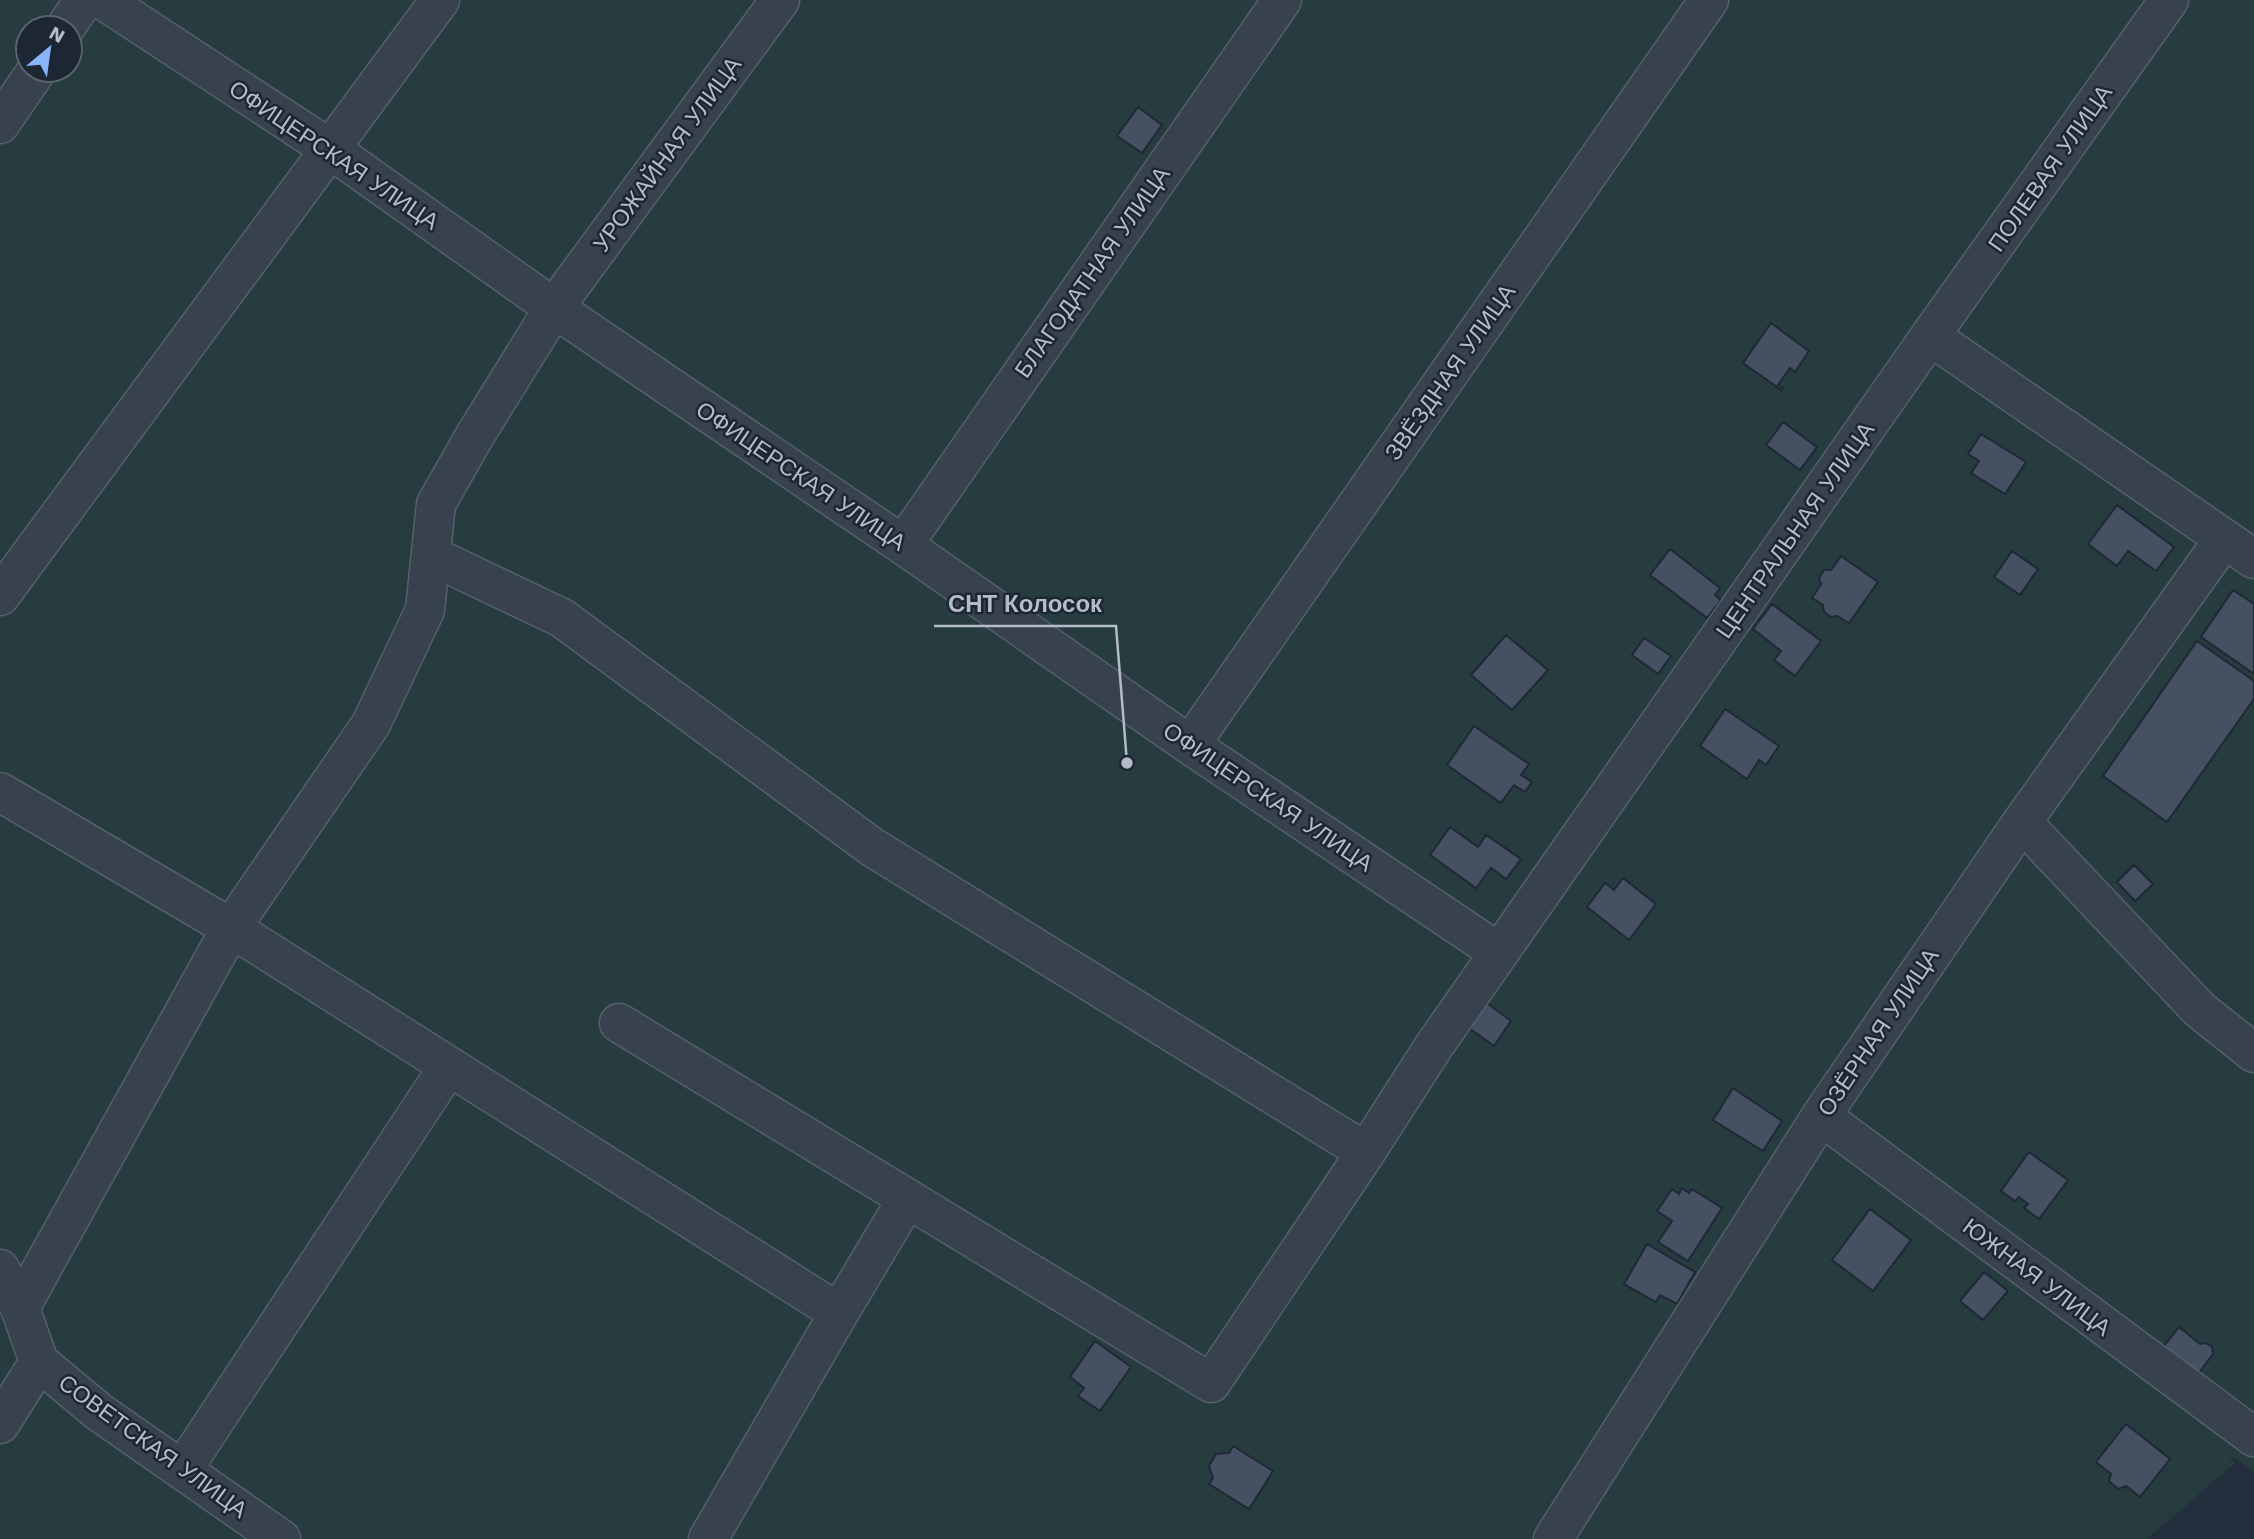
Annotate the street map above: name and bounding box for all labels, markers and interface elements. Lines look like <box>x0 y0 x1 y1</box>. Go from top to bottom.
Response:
north arrow <box>14 14 84 84</box>
text: N <box>45 21 69 48</box>
street label: УРОЖАЙНАЯ УЛИЦА <box>587 51 748 257</box>
street label: ОФИЦЕРСКАЯ УЛИЦА <box>224 75 444 236</box>
street label: ПОЛЕВАЯ УЛИЦА <box>1983 79 2118 257</box>
street label: БЛАГОДАТНАЯ УЛИЦА <box>1009 161 1176 383</box>
street label: ЗВЁЗДНАЯ УЛИЦА <box>1380 279 1522 465</box>
street label: ОФИЦЕРСКАЯ УЛИЦА <box>691 396 911 557</box>
street label: ЦЕНТРАЛЬНАЯ УЛИЦА <box>1711 417 1881 643</box>
callout: СНТ Колосок <box>934 581 1116 626</box>
text: СНТ Колосок <box>948 590 1103 618</box>
street label: ОФИЦЕРСКАЯ УЛИЦА <box>1158 717 1378 878</box>
street label: ОЗЁРНАЯ УЛИЦА <box>1812 943 1945 1121</box>
street label: ЮЖНАЯ УЛИЦА <box>1957 1213 2117 1342</box>
street label: СОВЕТСКАЯ УЛИЦА <box>53 1369 253 1524</box>

